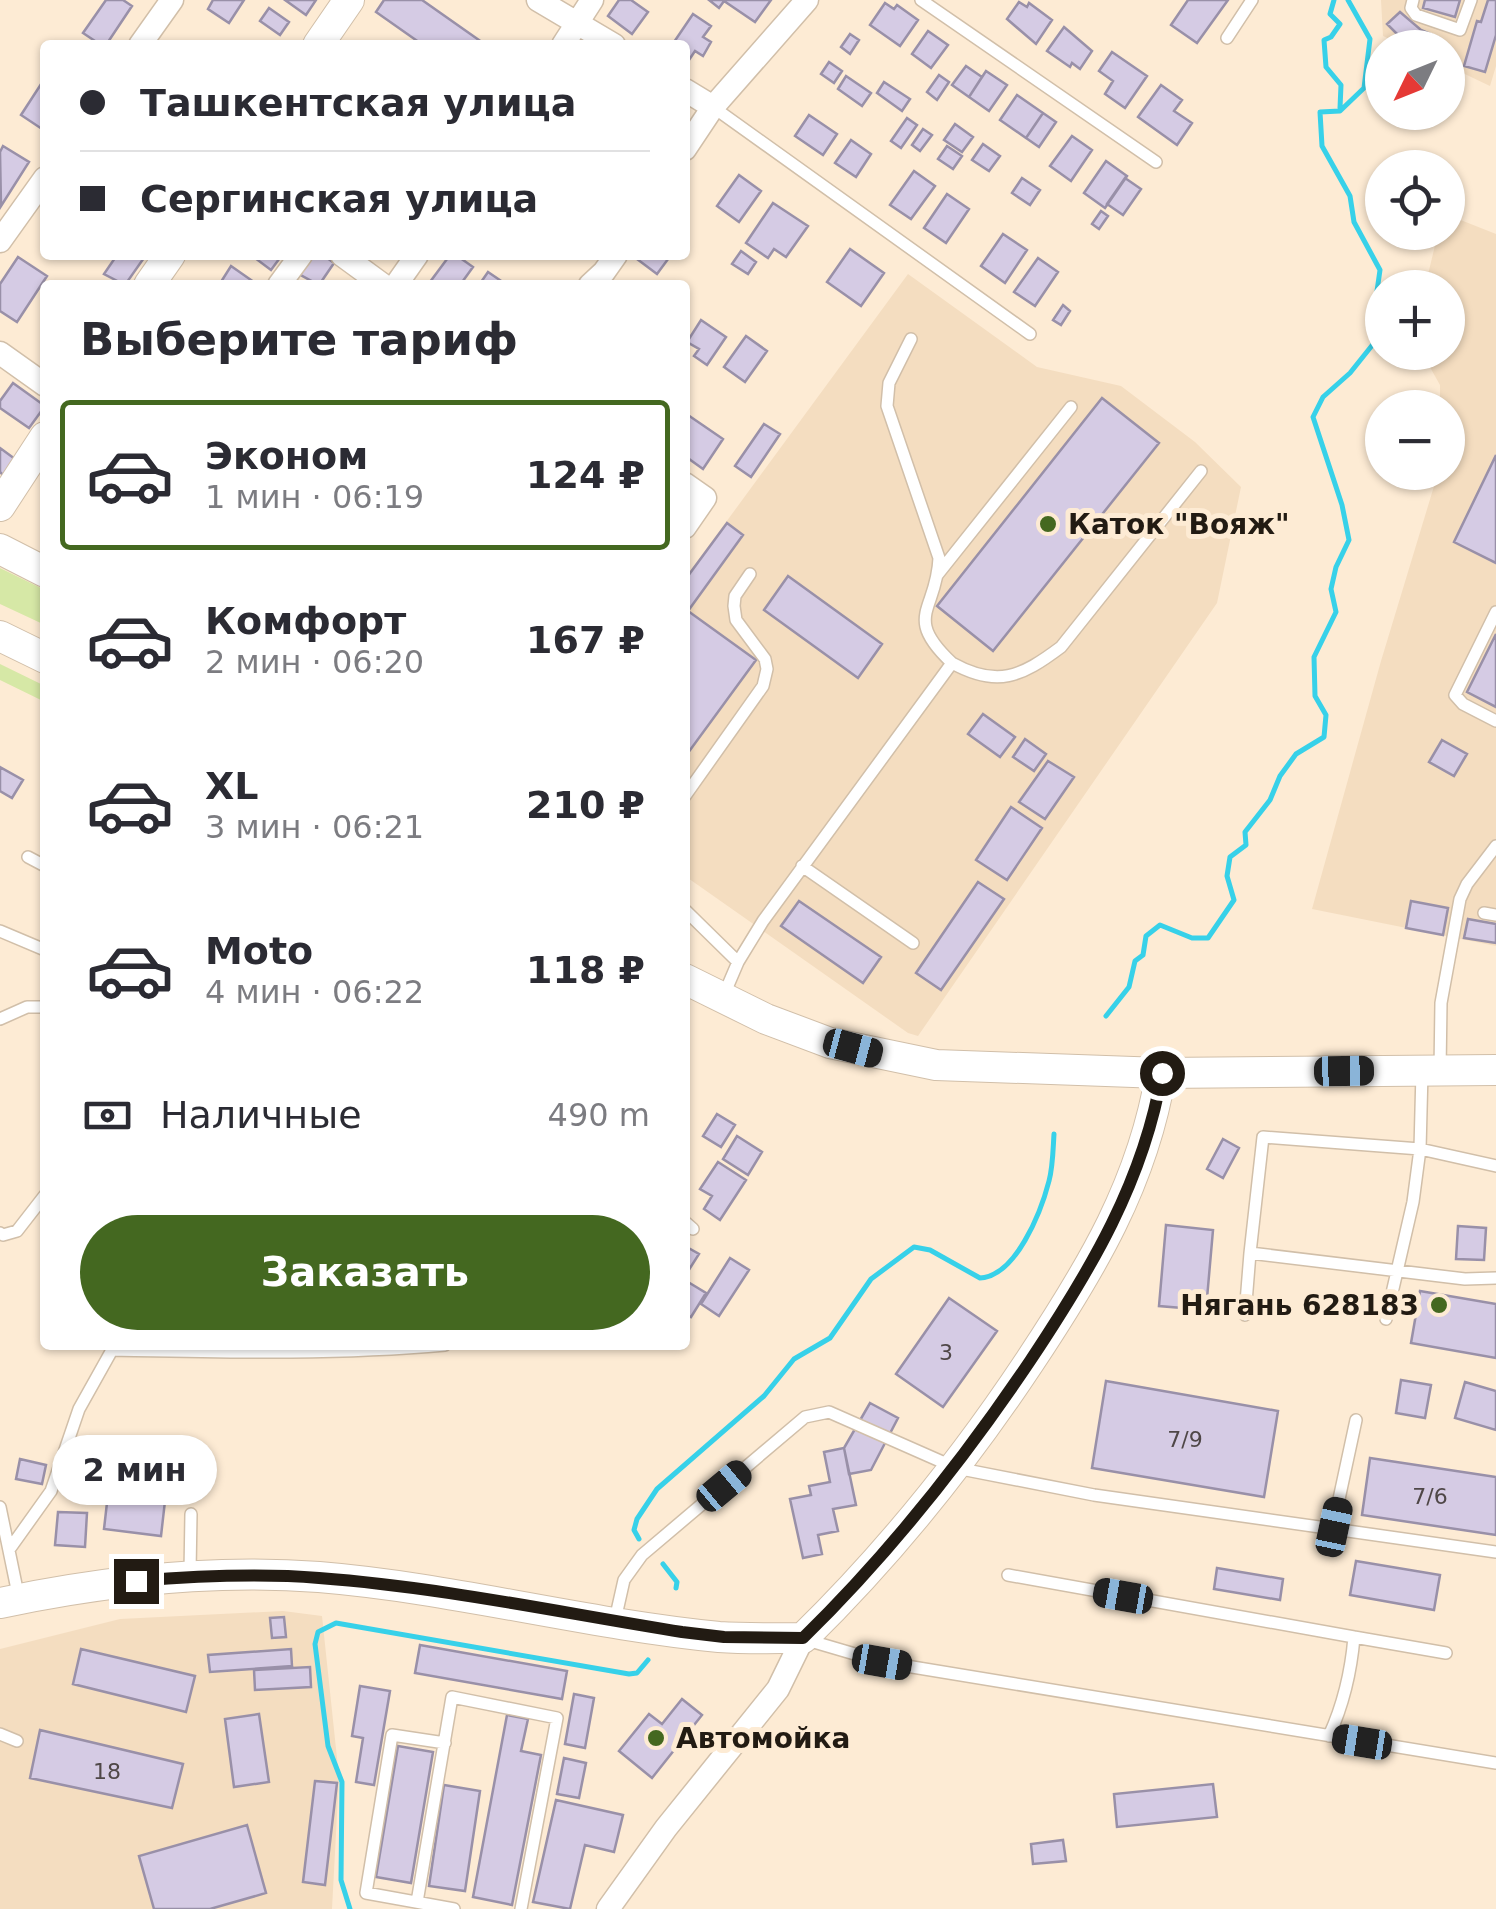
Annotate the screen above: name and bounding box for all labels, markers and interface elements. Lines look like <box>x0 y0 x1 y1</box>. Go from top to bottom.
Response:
north arrow <box>1365 30 1465 130</box>
map controls <box>1365 30 1465 490</box>
text: Ташкентская улица <box>140 81 576 125</box>
button: locate <box>1365 150 1465 250</box>
text: Сергинская улица <box>140 177 538 221</box>
button: + <box>1365 270 1465 370</box>
text: Выберите тариф <box>80 313 518 366</box>
button: − <box>1365 390 1465 490</box>
icon: car <box>85 430 175 520</box>
text: Эконом <box>205 434 368 478</box>
text: 124 ₽ <box>526 453 645 497</box>
text: 1 мин · 06:19 <box>205 478 424 516</box>
place label: Каток "Вояж" <box>1068 508 1290 541</box>
marker: Каток "Вояж" <box>1037 513 1059 535</box>
icon: car <box>85 595 175 685</box>
text: Комфорт <box>205 599 406 643</box>
text: 167 ₽ <box>526 618 645 662</box>
text: 2 мин · 06:20 <box>205 643 424 681</box>
icon: car <box>85 760 175 850</box>
text: XL <box>205 764 259 808</box>
text: 210 ₽ <box>526 783 645 827</box>
text: 3 мин · 06:21 <box>205 808 424 846</box>
icon: car <box>85 925 175 1015</box>
text: Moto <box>205 929 313 973</box>
text: 118 ₽ <box>526 948 645 992</box>
text: 4 мин · 06:22 <box>205 973 424 1011</box>
car <box>820 1026 886 1070</box>
route start <box>1140 1051 1185 1096</box>
car <box>1314 1055 1374 1087</box>
icon: cash <box>80 1088 135 1143</box>
text: Наличные <box>160 1093 362 1137</box>
text: 490 m <box>548 1096 650 1134</box>
button: Заказать <box>80 1215 650 1330</box>
place label: Нягань 628183 <box>1180 1289 1419 1322</box>
marker: Нягань 628183 <box>1428 1294 1450 1316</box>
house number: 3 <box>939 1340 953 1365</box>
house number: 7/9 <box>1167 1427 1203 1452</box>
callout: 2 мин <box>54 1436 218 1506</box>
text: 2 мин <box>82 1451 187 1489</box>
car <box>691 1455 757 1517</box>
house number: 7/6 <box>1412 1484 1448 1509</box>
car <box>1313 1495 1355 1559</box>
route end <box>114 1559 159 1604</box>
car <box>1091 1576 1155 1616</box>
car <box>850 1642 914 1682</box>
place label: Автомойка <box>676 1722 851 1755</box>
car <box>1330 1722 1394 1762</box>
marker: Автомойка <box>645 1727 667 1749</box>
house number: 18 <box>93 1759 121 1784</box>

